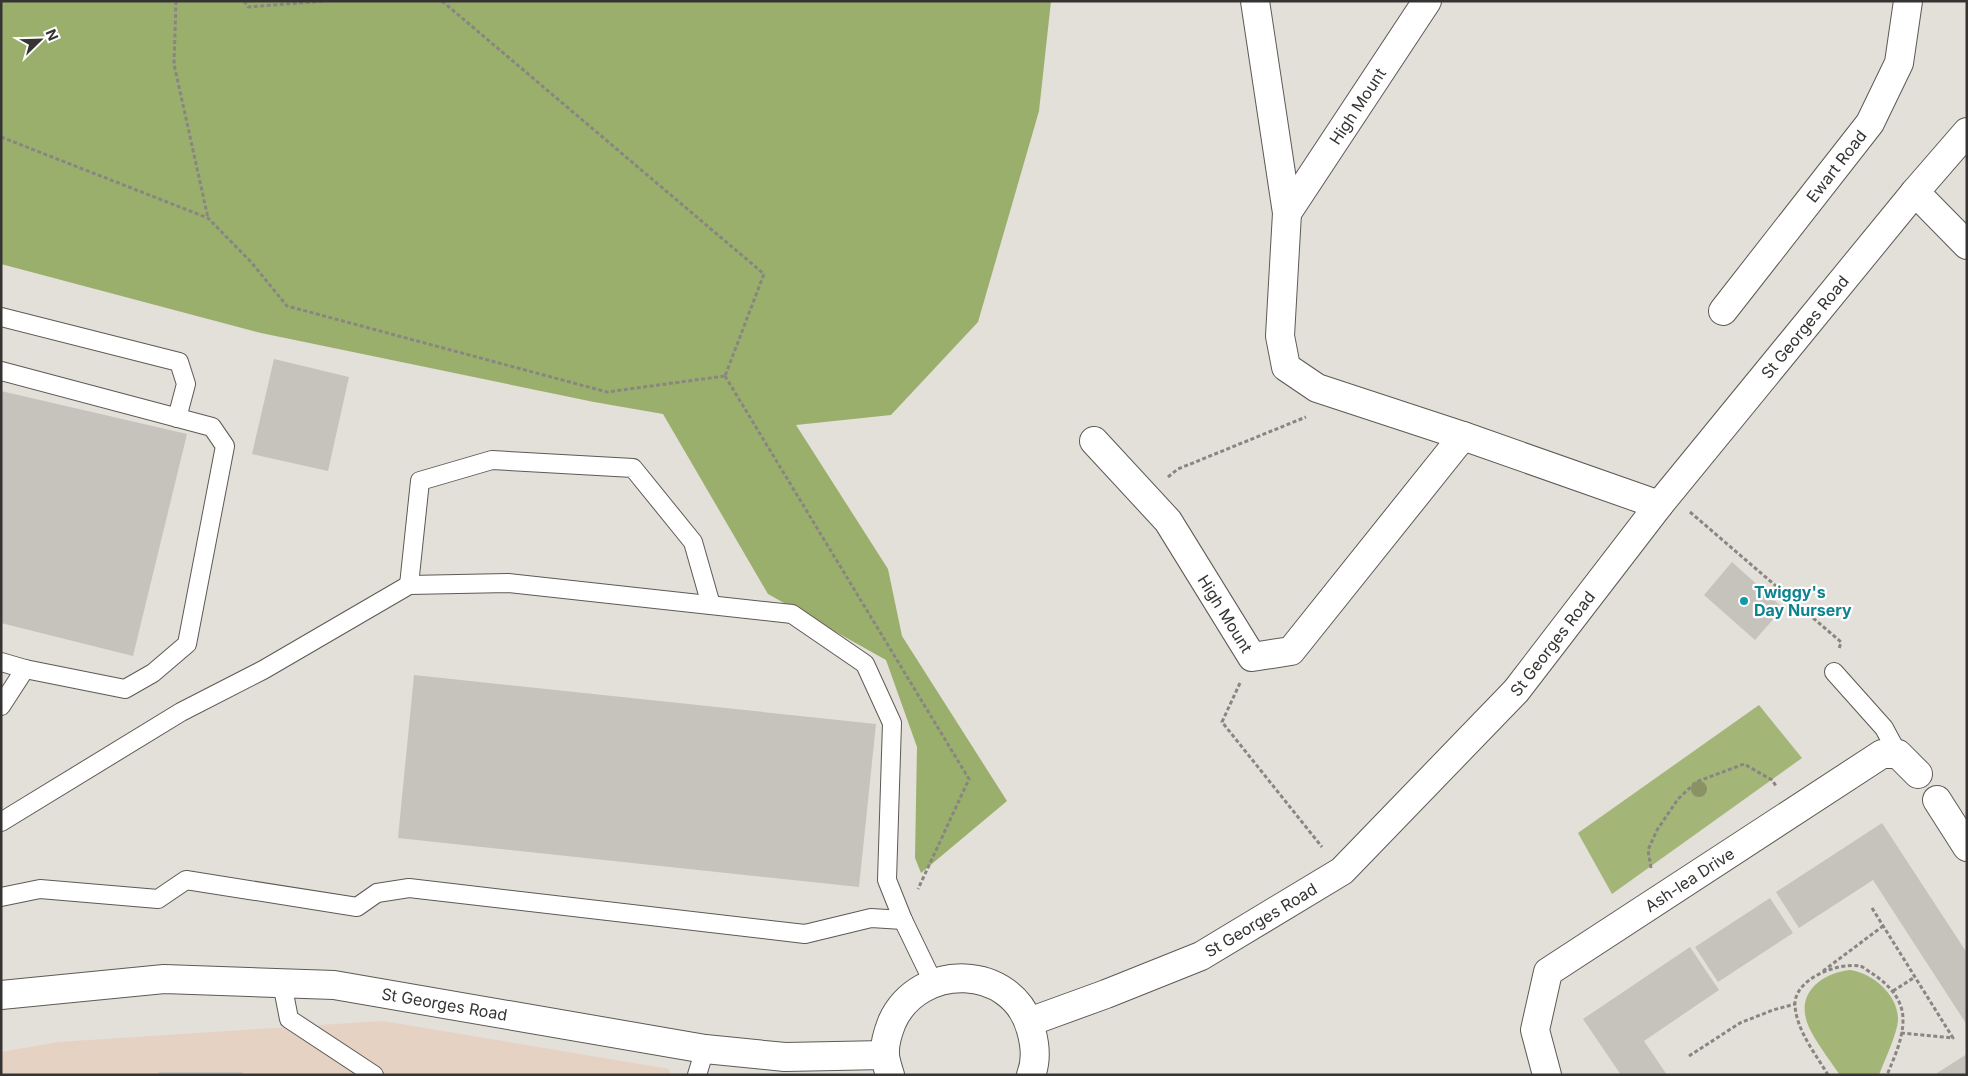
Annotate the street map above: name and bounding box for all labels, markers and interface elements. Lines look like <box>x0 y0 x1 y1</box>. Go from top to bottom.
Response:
north arrow <box>15 15 65 65</box>
text: N <box>43 26 62 43</box>
street label: High Mount <box>1325 64 1390 148</box>
street label: Ewart Road <box>1802 126 1871 206</box>
street label: St Georges Road <box>1757 271 1853 382</box>
street label: High Mount <box>1194 571 1257 656</box>
place label: Twiggy's Day Nursery <box>1754 582 1852 620</box>
street label: St Georges Road <box>1506 587 1599 700</box>
marker: Twiggy's Day Nursery <box>1738 595 1750 607</box>
street label: Ash-lea Drive <box>1641 843 1738 916</box>
street label: St Georges Road <box>1201 879 1320 961</box>
street label: St Georges Road <box>380 983 509 1025</box>

